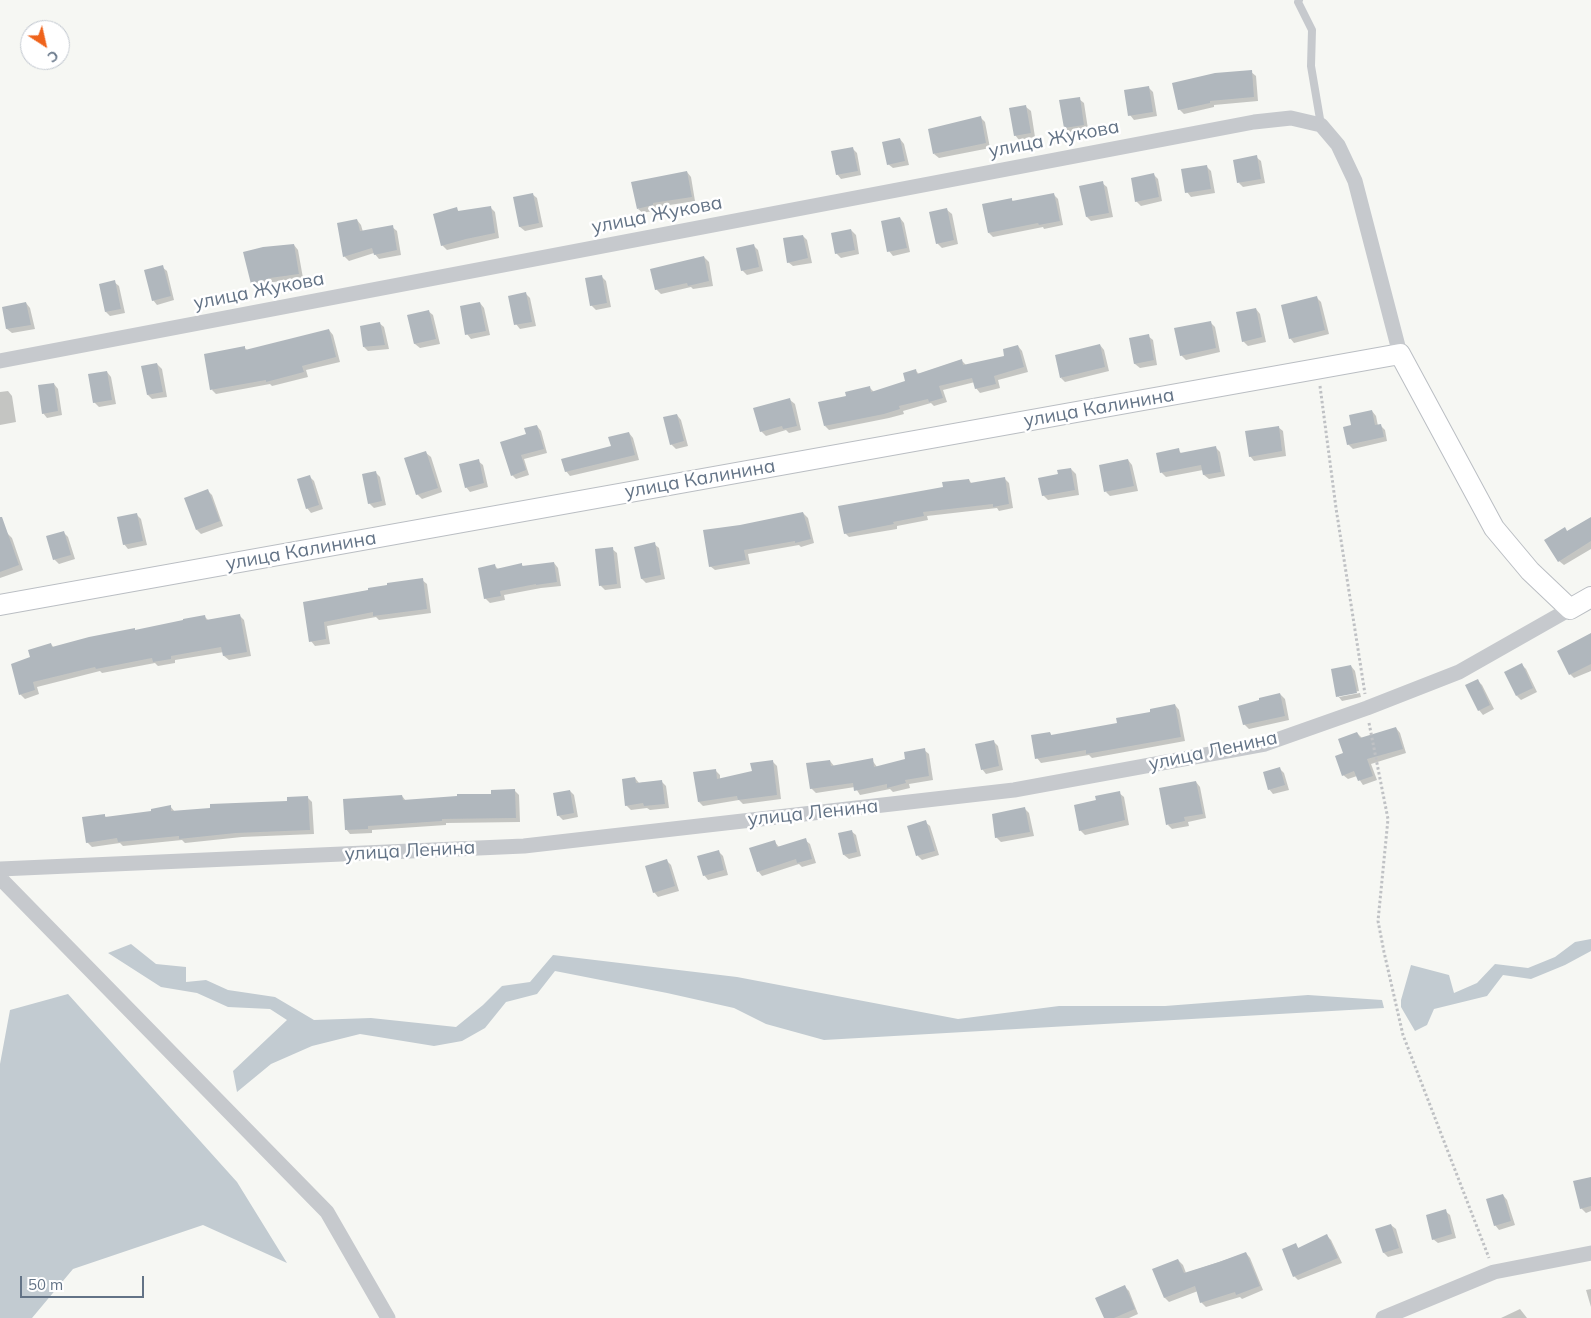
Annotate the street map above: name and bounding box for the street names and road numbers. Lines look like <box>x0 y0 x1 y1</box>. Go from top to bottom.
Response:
street label: улица Жукова <box>987 115 1121 163</box>
street label: улица Жукова <box>590 191 724 239</box>
street label: улица Жукова <box>192 267 326 315</box>
street label: улица Калинина <box>1022 384 1176 432</box>
street label: улица Калинина <box>623 455 777 503</box>
street label: улица Калинина <box>224 527 378 575</box>
street label: улица Ленина <box>1147 726 1279 776</box>
street label: улица Ленина <box>747 795 879 831</box>
street label: улица Ленина <box>344 836 476 866</box>

